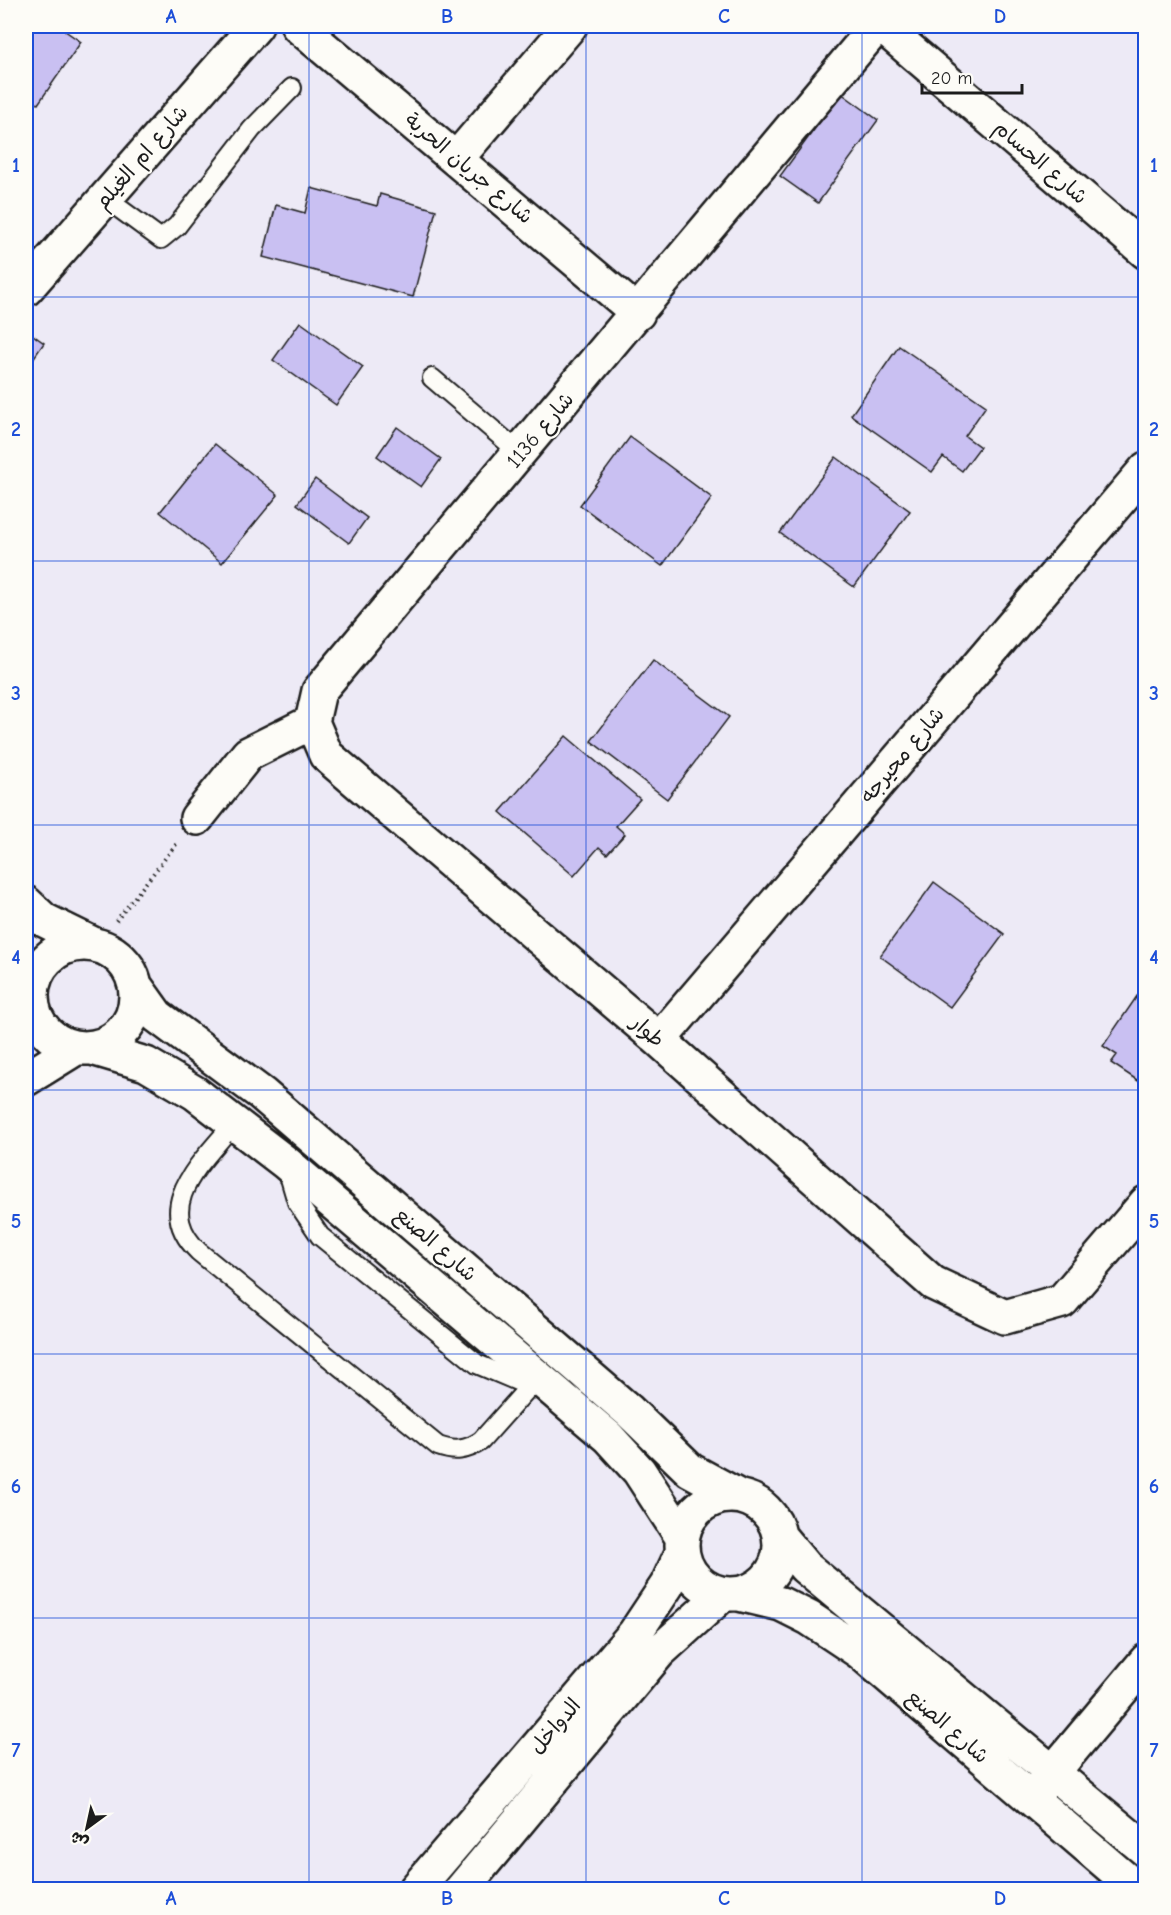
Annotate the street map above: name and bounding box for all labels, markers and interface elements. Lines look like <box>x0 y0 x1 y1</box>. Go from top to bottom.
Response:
text: A <box>165 5 177 28</box>
text: B <box>441 5 453 28</box>
text: C <box>718 5 730 28</box>
text: D <box>994 5 1006 28</box>
scale bar <box>922 57 1022 95</box>
text: 20 m <box>931 68 972 89</box>
street label: شارع ام الغيلم <box>89 100 196 216</box>
street label: شارع جريان الحربة <box>398 108 538 231</box>
street label: شارع الحسام <box>987 115 1092 212</box>
text: 1 <box>12 154 20 177</box>
text: 1 <box>1150 154 1158 177</box>
street label: شارع 1136 <box>502 387 581 475</box>
text: 2 <box>11 418 21 441</box>
text: 2 <box>1149 418 1159 441</box>
text: 3 <box>11 682 21 705</box>
text: 3 <box>1149 682 1159 705</box>
street label: شارع محيرجه <box>855 702 951 810</box>
text: 4 <box>11 946 21 969</box>
text: 4 <box>1149 946 1159 969</box>
street label: طوار <box>624 1009 670 1053</box>
street label: شارع الصنع <box>388 1202 482 1288</box>
text: 5 <box>11 1210 21 1233</box>
text: 5 <box>1149 1210 1159 1233</box>
text: 6 <box>11 1475 21 1498</box>
text: 6 <box>1149 1475 1159 1498</box>
street label: شارع الصنع <box>900 1684 994 1770</box>
street label: الدواخل <box>524 1693 586 1759</box>
text: 7 <box>12 1739 21 1762</box>
text: 7 <box>1150 1739 1159 1762</box>
north arrow <box>57 1798 117 1858</box>
text: ش <box>67 1827 92 1852</box>
text: A <box>165 1887 177 1910</box>
text: B <box>441 1887 453 1910</box>
text: C <box>718 1887 730 1910</box>
text: D <box>994 1887 1006 1910</box>

